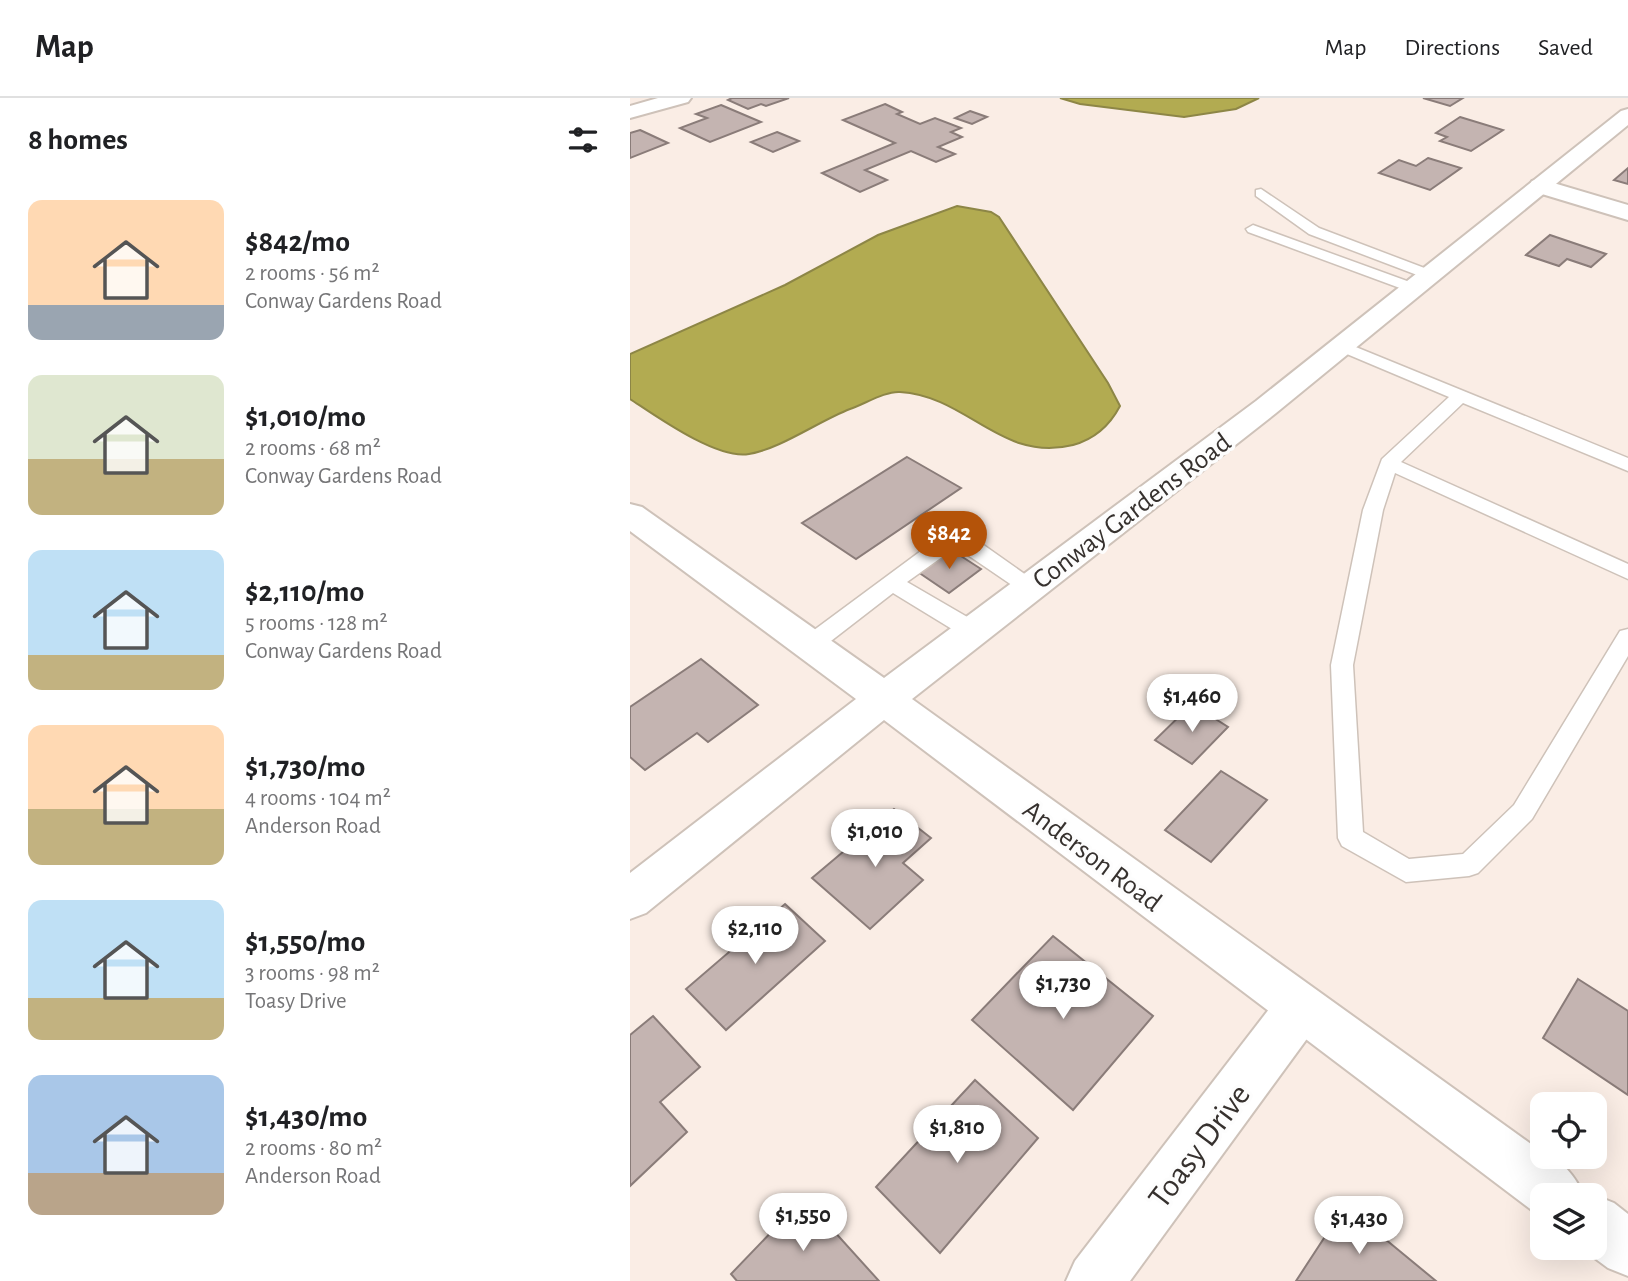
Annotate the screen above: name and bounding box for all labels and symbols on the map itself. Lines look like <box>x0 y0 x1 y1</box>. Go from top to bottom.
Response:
street label: Conway Gardens Road <box>1028 428 1236 595</box>
pin: $842 <box>908 512 990 571</box>
pin: $1,460 <box>1135 674 1249 734</box>
street label: Anderson Road <box>1017 796 1166 918</box>
pin: $1,010 <box>818 810 932 869</box>
pin: $2,110 <box>698 906 812 966</box>
pin: $1,730 <box>1006 962 1120 1021</box>
street label: Toasy Drive <box>1143 1078 1257 1215</box>
pin: $1,810 <box>900 1105 1014 1165</box>
pin: $1,550 <box>746 1194 860 1253</box>
pin: $1,430 <box>1302 1196 1416 1256</box>

